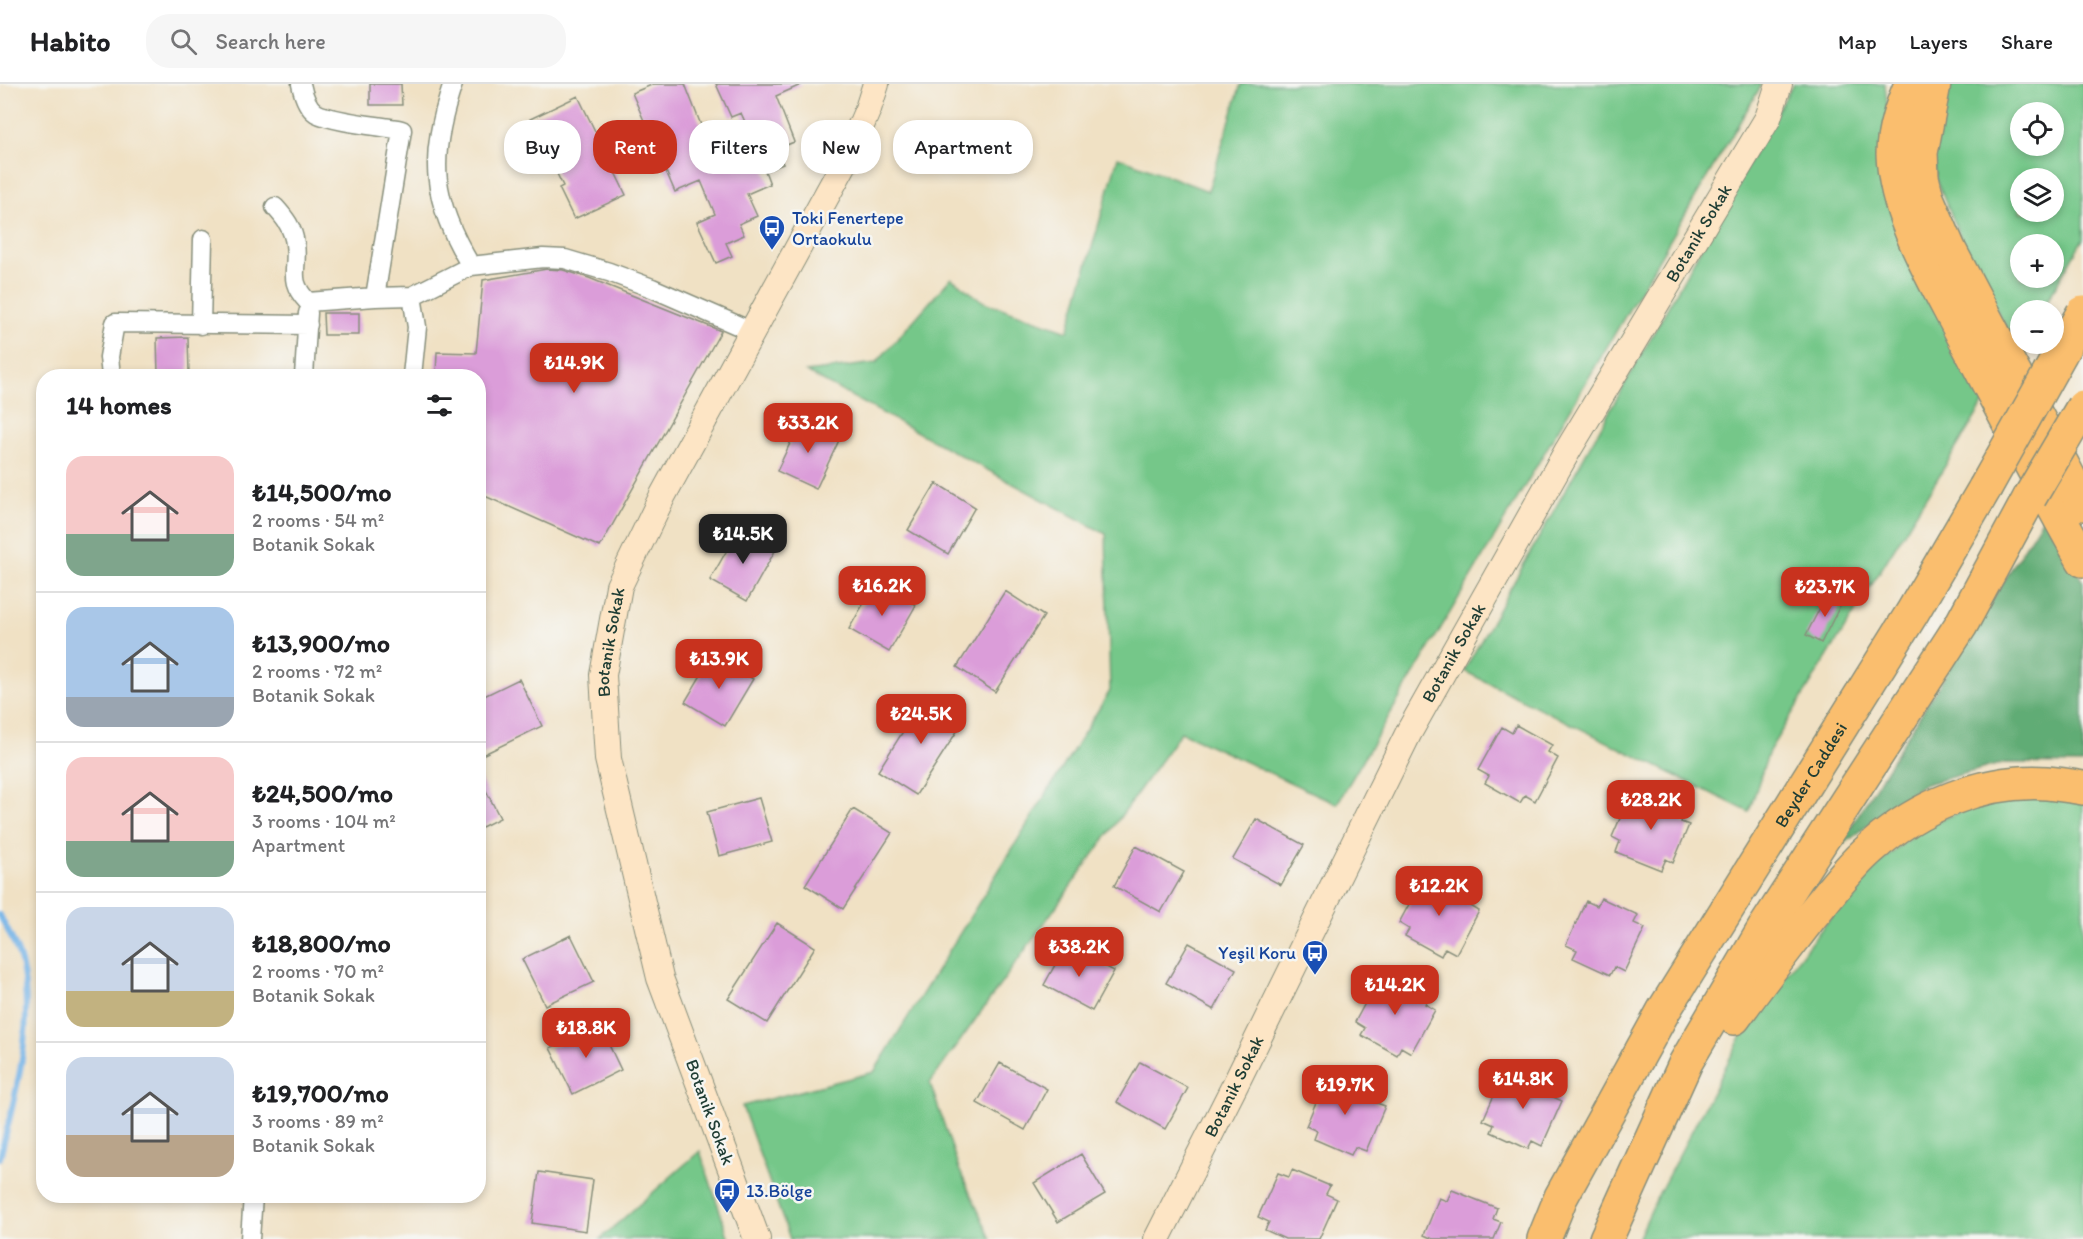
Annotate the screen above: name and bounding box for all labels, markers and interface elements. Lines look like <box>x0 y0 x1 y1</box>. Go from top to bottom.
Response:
search box <box>146 14 566 68</box>
text: Habito <box>30 24 110 58</box>
icon: search <box>167 25 200 58</box>
text: Search here <box>215 28 326 55</box>
text: Map <box>1838 29 1877 54</box>
text: Layers <box>1910 29 1968 54</box>
text: Share <box>2001 29 2053 54</box>
map controls <box>2010 102 2064 354</box>
button: locate <box>2010 102 2064 156</box>
chip: Buy <box>504 120 581 174</box>
chip: Rent <box>593 120 677 174</box>
chip: Filters <box>689 120 789 174</box>
chip: New <box>801 120 881 174</box>
chip: Apartment <box>893 120 1033 174</box>
button: layers <box>2010 168 2064 222</box>
street label: Botanik Sokak <box>1661 180 1737 286</box>
place label: Toki Fenertepe Ortaokulu <box>792 207 904 250</box>
bus stop icon: Toki Fenertepe Ortaokulu <box>757 213 787 251</box>
button: + <box>2010 234 2064 288</box>
button: − <box>2010 300 2064 354</box>
pin: ₺14.9K <box>525 343 623 394</box>
text: ₺14.9K <box>544 350 604 374</box>
text: 14 homes <box>66 389 172 421</box>
icon: filters <box>423 389 456 422</box>
pin: ₺33.2K <box>759 403 857 454</box>
text: ₺33.2K <box>778 410 838 434</box>
text: ₺14,500/mo <box>252 476 392 508</box>
icon: home <box>114 480 186 552</box>
text: 2 rooms · 54 m² <box>252 508 384 532</box>
pin: ₺14.5K <box>694 514 792 565</box>
text: ₺14.5K <box>713 521 773 545</box>
text: Botanik Sokak <box>252 532 375 556</box>
pin: ₺16.2K <box>833 566 931 617</box>
pin: ₺23.7K <box>1776 567 1874 618</box>
text: ₺16.2K <box>853 573 911 597</box>
text: ₺23.7K <box>1795 574 1855 598</box>
street label: Botanik Sokak <box>592 586 630 698</box>
street label: Botanik Sokak <box>1417 599 1490 707</box>
text: ₺13,900/mo <box>252 627 390 659</box>
icon: home <box>114 631 186 703</box>
pin: ₺13.9K <box>670 639 768 690</box>
text: ₺13.9K <box>689 646 749 670</box>
text: 2 rooms · 72 m² <box>252 659 382 683</box>
text: Botanik Sokak <box>252 683 375 707</box>
pin: ₺24.5K <box>872 694 970 745</box>
text: ₺24.5K <box>890 701 952 725</box>
street label: Beyder Caddesi <box>1770 718 1852 832</box>
text: ₺24,500/mo <box>252 777 393 809</box>
pin: ₺28.2K <box>1602 780 1700 831</box>
icon: home <box>114 781 186 853</box>
text: ₺28.2K <box>1621 787 1681 811</box>
text: 3 rooms · 104 m² <box>252 809 396 833</box>
text: Apartment <box>252 833 345 857</box>
pin: ₺12.2K <box>1390 866 1488 917</box>
text: ₺12.2K <box>1410 873 1468 897</box>
text: ₺18,800/mo <box>252 927 391 959</box>
pin: ₺38.2K <box>1030 927 1128 978</box>
icon: home <box>114 931 186 1003</box>
text: ₺38.2K <box>1049 934 1109 958</box>
bus stop icon: Yeşil Koru <box>1300 938 1330 976</box>
place label: Yeşil Koru <box>1218 942 1296 964</box>
text: 2 rooms · 70 m² <box>252 959 384 983</box>
pin: ₺14.2K <box>1346 965 1444 1016</box>
text: ₺14.2K <box>1365 972 1425 996</box>
text: Botanik Sokak <box>252 983 375 1007</box>
pin: ₺18.8K <box>537 1008 635 1059</box>
text: ₺18.8K <box>556 1015 616 1039</box>
street label: Botanik Sokak <box>1199 1032 1269 1141</box>
street label: Botanik Sokak <box>681 1056 739 1168</box>
pin: ₺14.8K <box>1474 1059 1572 1110</box>
pin: ₺19.7K <box>1296 1065 1394 1116</box>
text: ₺14.8K <box>1493 1066 1553 1090</box>
text: ₺19.7K <box>1316 1072 1374 1096</box>
text: ₺19,700/mo <box>252 1077 389 1109</box>
icon: home <box>114 1081 186 1153</box>
text: 3 rooms · 89 m² <box>252 1109 384 1133</box>
text: Botanik Sokak <box>252 1133 375 1157</box>
bus stop icon: 13.Bölge <box>712 1176 742 1214</box>
place label: 13.Bölge <box>746 1180 812 1202</box>

